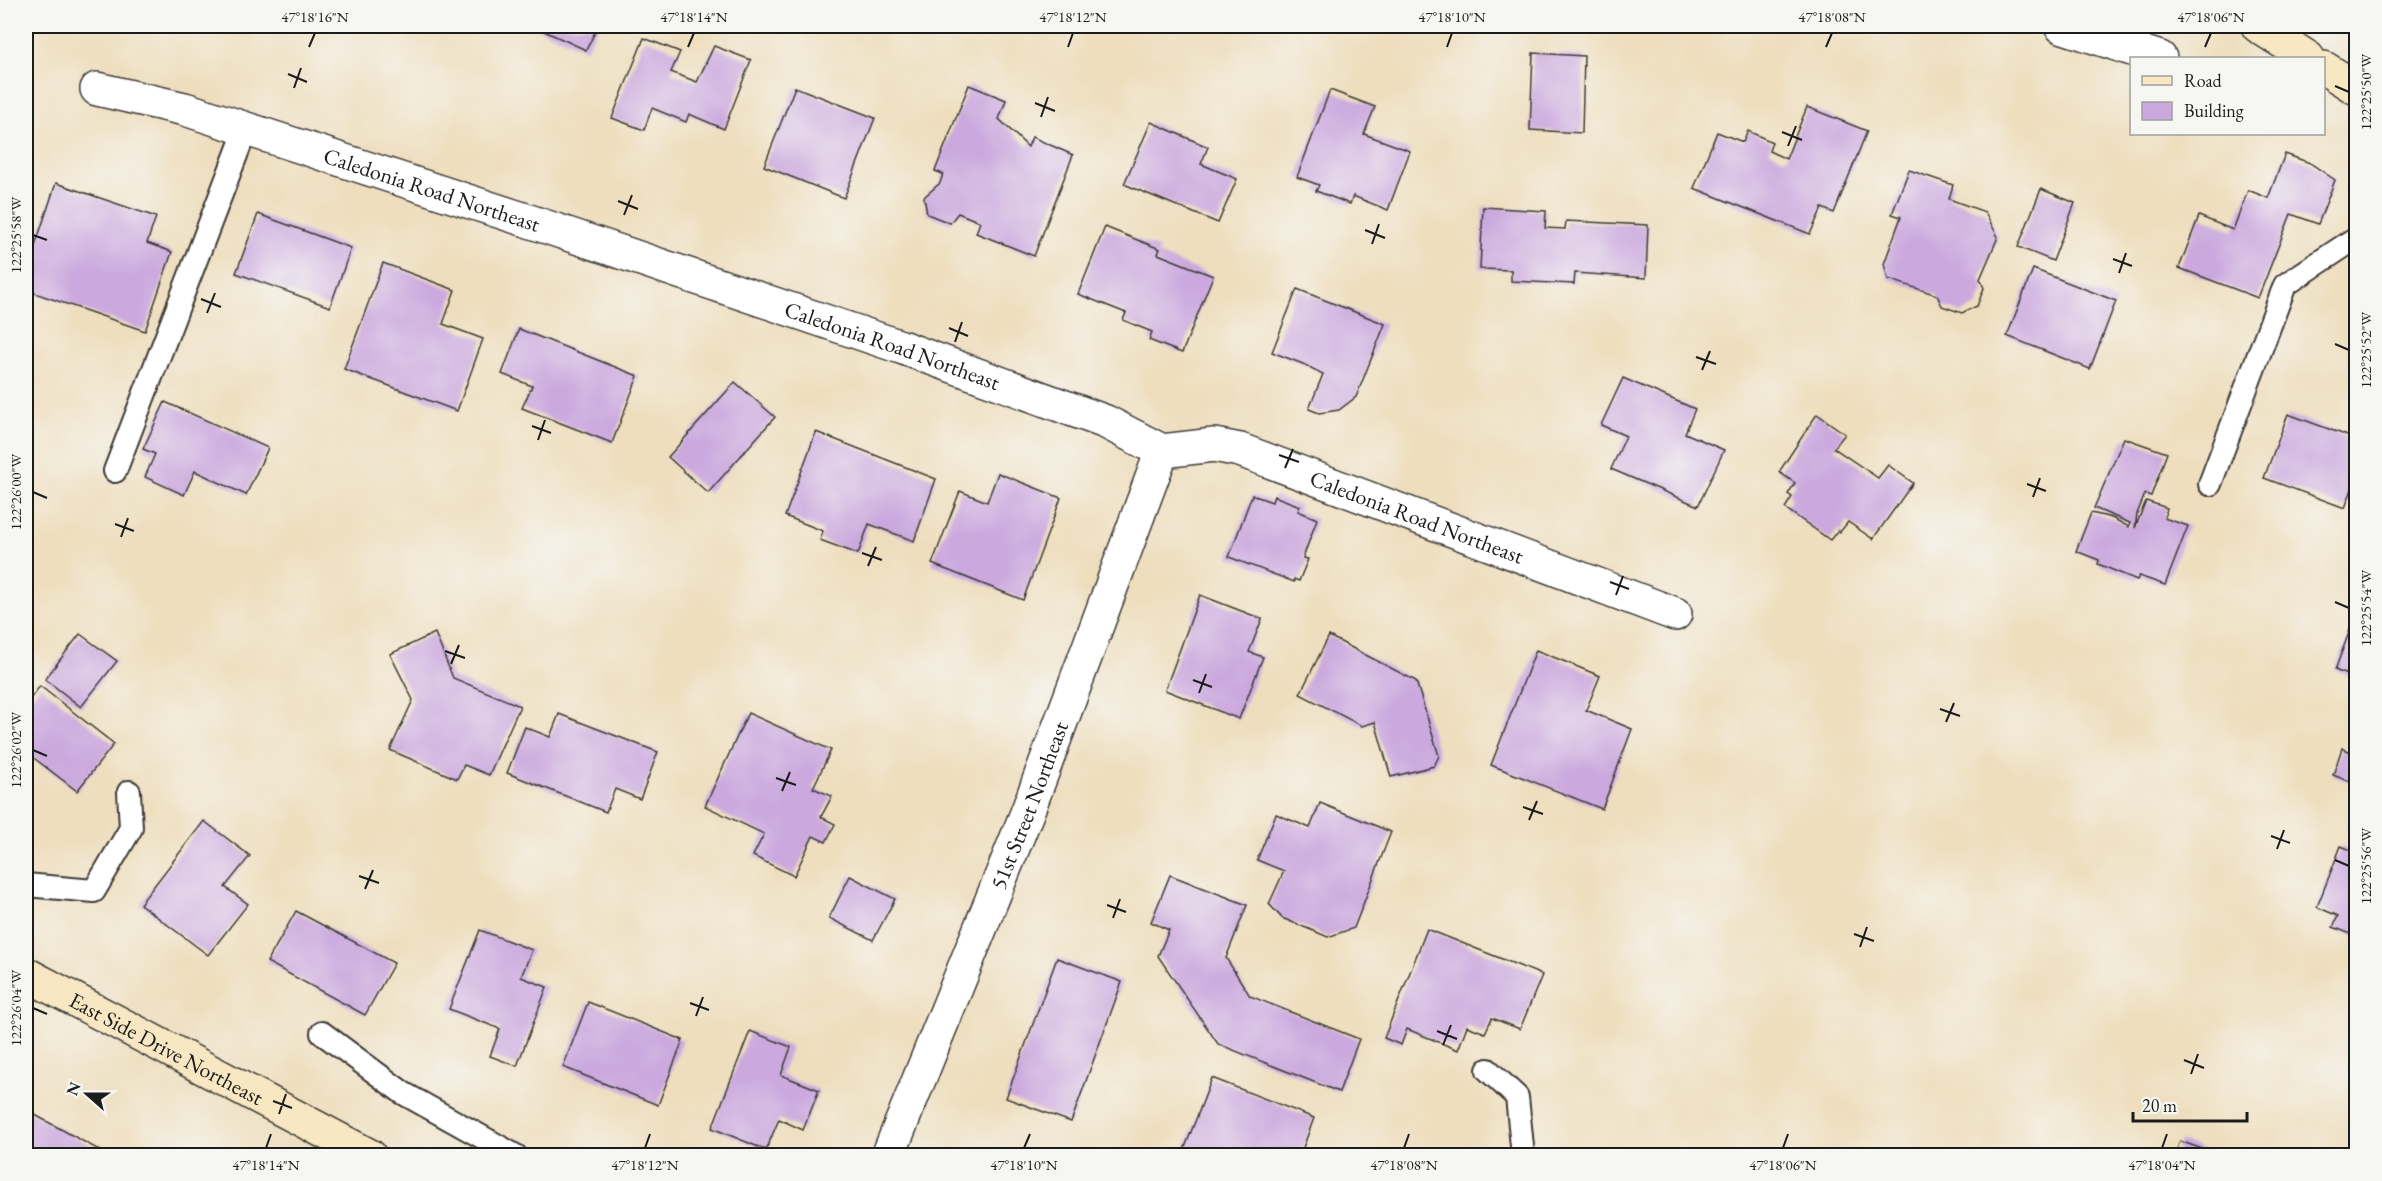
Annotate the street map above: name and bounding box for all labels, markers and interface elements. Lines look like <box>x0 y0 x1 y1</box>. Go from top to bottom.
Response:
text: 47°18'16"N <box>281 7 349 26</box>
text: 47°18'14"N <box>660 7 728 26</box>
text: 47°18'12"N <box>1039 7 1107 26</box>
text: 47°18'10"N <box>1418 7 1486 26</box>
text: 47°18'08"N <box>1798 7 1866 26</box>
text: 47°18'06"N <box>2177 7 2245 26</box>
text: 122°25'50"W <box>2356 54 2375 130</box>
legend <box>2130 57 2325 135</box>
text: Road <box>2184 69 2223 92</box>
text: Building <box>2184 99 2244 122</box>
street label: Caledonia Road Northeast <box>320 141 544 238</box>
text: 122°25'58"W <box>6 197 25 273</box>
street label: Caledonia Road Northeast <box>781 294 1004 396</box>
text: 122°25'52"W <box>2356 312 2375 388</box>
text: 122°26'00"W <box>6 454 25 530</box>
street label: Caledonia Road Northeast <box>1306 463 1528 570</box>
text: 122°25'54"W <box>2356 570 2375 646</box>
text: 122°26'02"W <box>6 712 25 788</box>
street label: 51st Street Northeast <box>983 717 1074 893</box>
text: 122°25'56"W <box>2356 828 2375 904</box>
text: 122°26'04"W <box>6 970 25 1046</box>
street label: East Side Drive Northeast <box>65 986 267 1110</box>
north arrow <box>57 1064 117 1124</box>
scale bar <box>2133 1085 2247 1123</box>
text: 20 m <box>2142 1094 2177 1117</box>
text: 47°18'14"N <box>232 1155 300 1174</box>
text: 47°18'12"N <box>611 1155 679 1174</box>
text: 47°18'10"N <box>990 1155 1058 1174</box>
text: 47°18'08"N <box>1370 1155 1438 1174</box>
text: 47°18'06"N <box>1749 1155 1817 1174</box>
text: 47°18'04"N <box>2128 1155 2196 1174</box>

